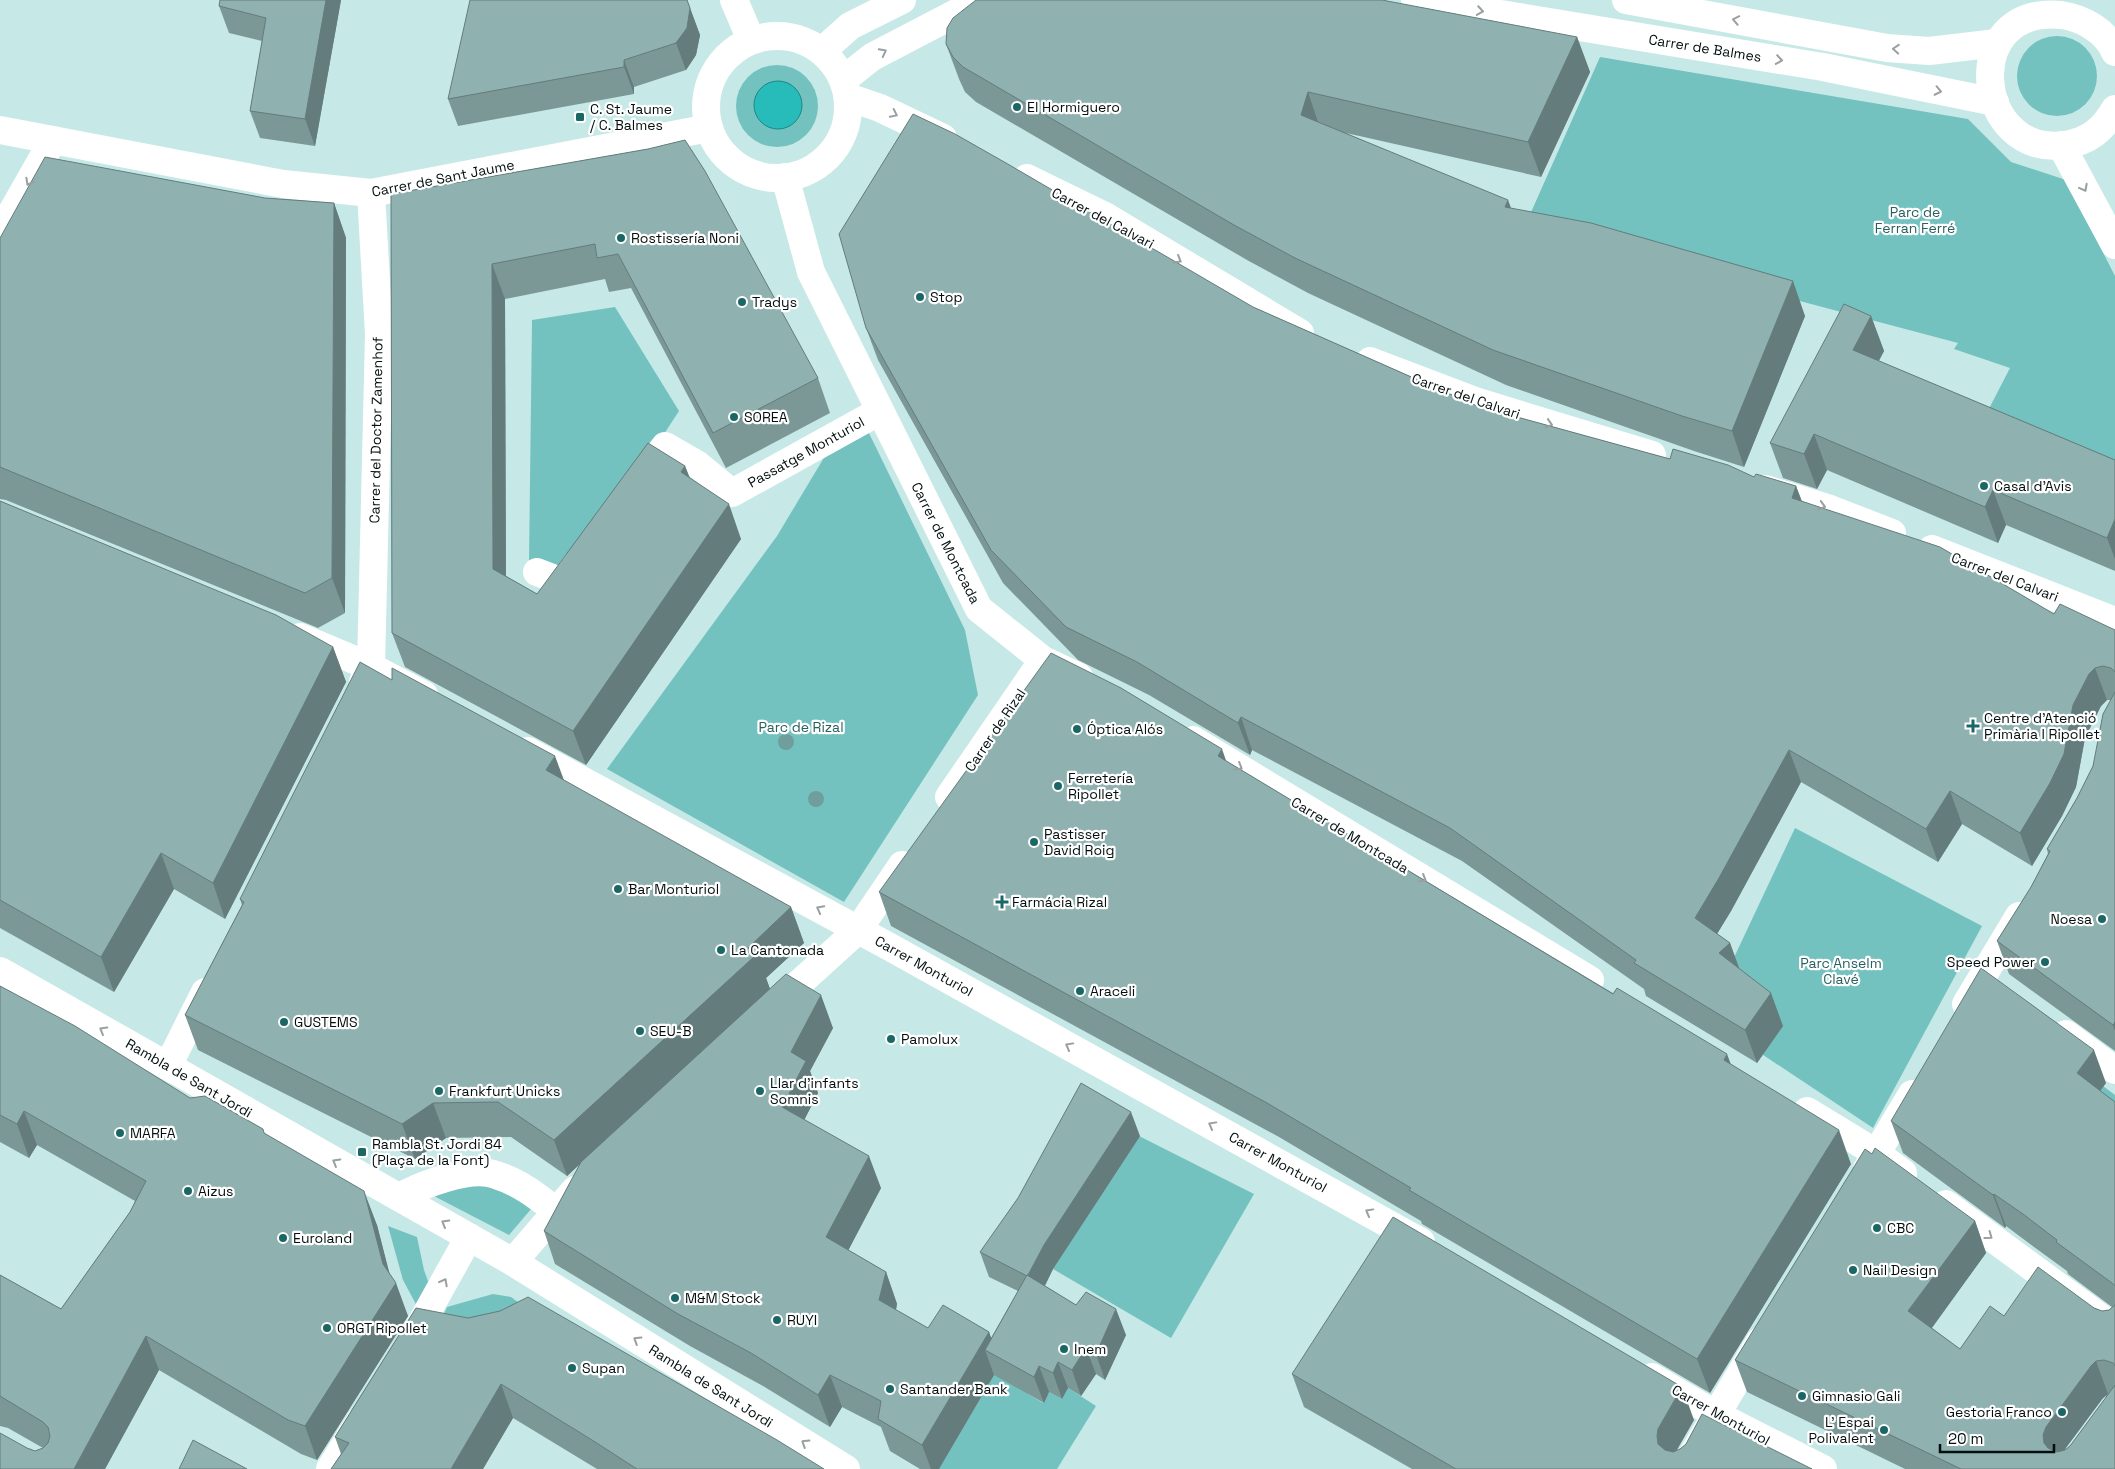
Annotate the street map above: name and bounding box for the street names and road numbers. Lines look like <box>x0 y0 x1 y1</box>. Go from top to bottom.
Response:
street label: Carrer de Balmes <box>1647 30 1763 66</box>
street label: Carrer de Sant Jaume <box>370 155 516 201</box>
street label: Carrer del Calvari <box>1049 183 1157 253</box>
street label: Carrer del Doctor Zamenhof <box>365 336 387 524</box>
street label: Carrer del Calvari <box>1409 369 1523 423</box>
street label: Passatge Monturiol <box>745 412 867 492</box>
street label: Carrer de Montcada <box>908 479 984 607</box>
street label: Carrer del Calvari <box>1949 548 2061 606</box>
street label: Carrer de Rizal <box>961 685 1029 775</box>
street label: Carrer de Montcada <box>1288 793 1412 877</box>
street label: Carrer Monturiol <box>872 932 976 1000</box>
street label: Rambla de Sant Jordi <box>123 1034 255 1122</box>
street label: Carrer Monturiol <box>1226 1128 1330 1196</box>
street label: Rambla de Sant Jordi <box>646 1340 776 1432</box>
street label: Carrer Monturiol <box>1669 1381 1773 1449</box>

